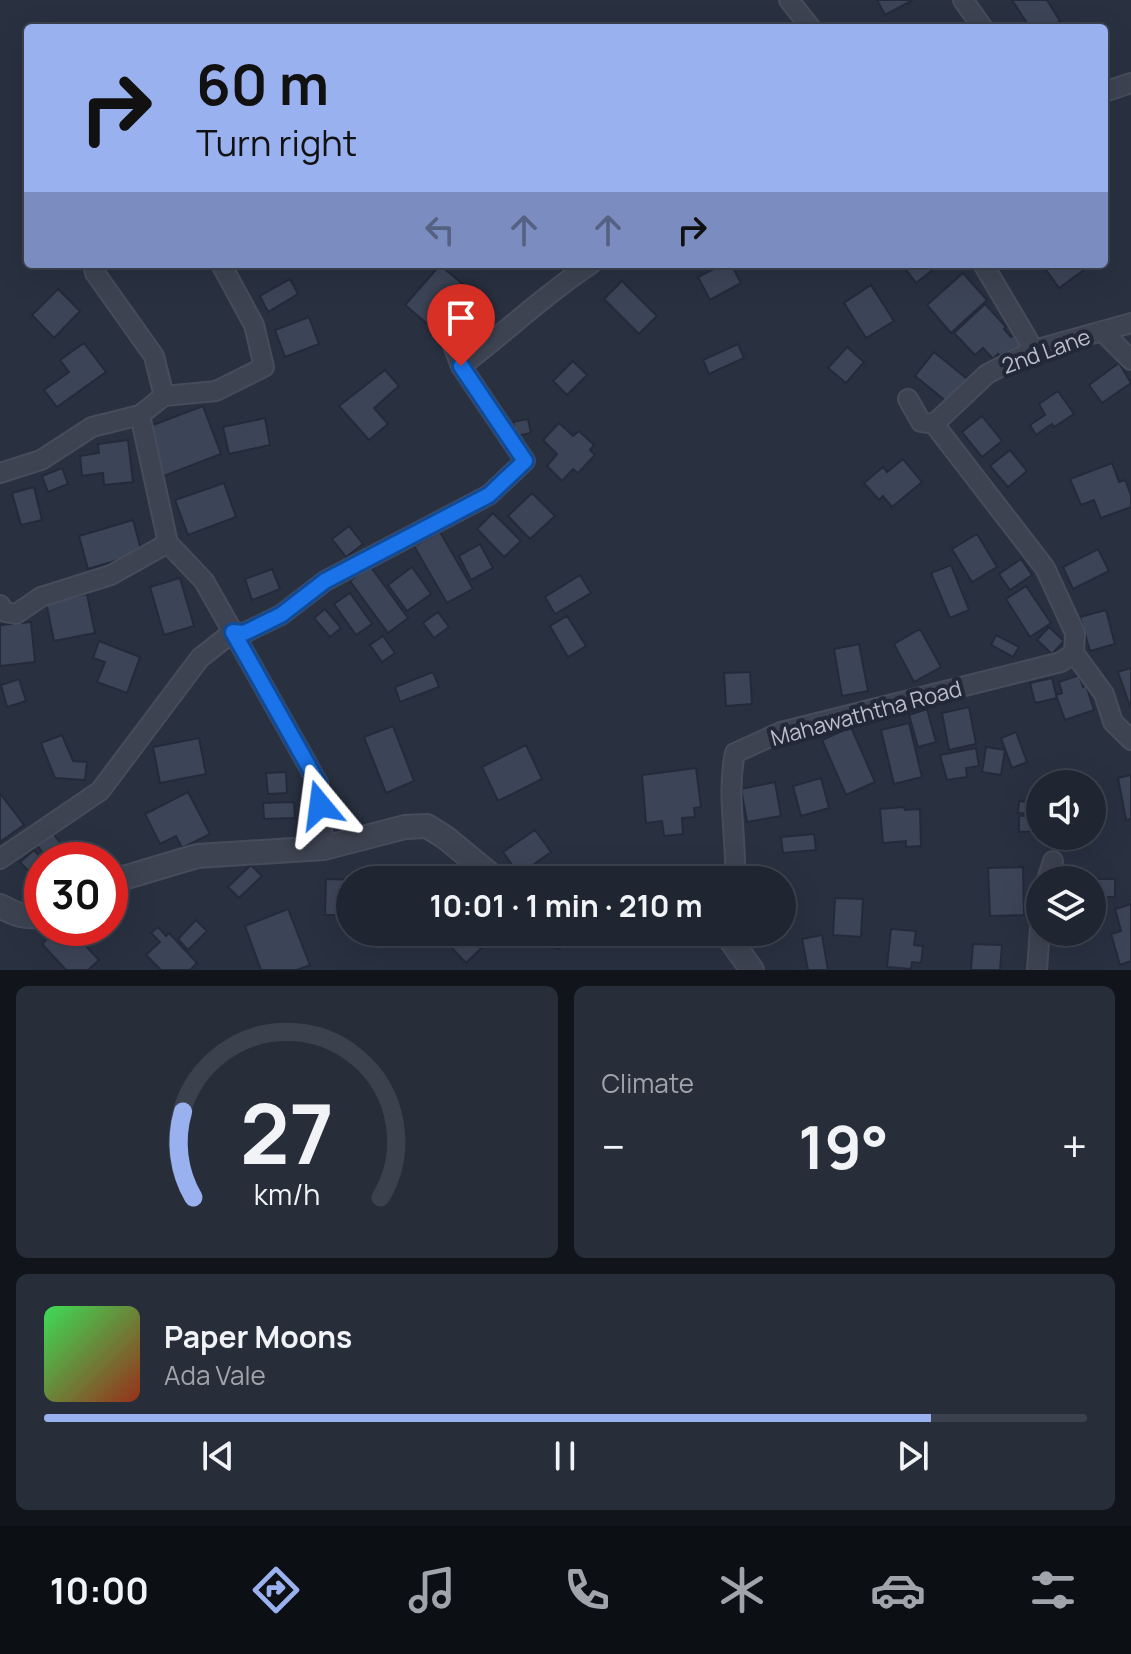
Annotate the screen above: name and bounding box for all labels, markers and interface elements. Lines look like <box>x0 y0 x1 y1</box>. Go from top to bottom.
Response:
text: 60 m <box>196 45 329 122</box>
icon: right <box>64 56 168 160</box>
text: Turn right <box>196 118 357 167</box>
icon: left <box>418 208 462 252</box>
icon: ahead <box>502 208 546 252</box>
icon: ahead <box>586 208 630 252</box>
icon: right <box>670 208 714 252</box>
pin <box>427 284 495 366</box>
icon: arrive <box>439 296 483 340</box>
street label: 2nd Lane <box>998 321 1095 381</box>
street label: Mahawaththa Road <box>767 673 965 753</box>
position arrow <box>278 763 362 847</box>
map controls <box>1026 770 1106 946</box>
button: sound <box>1026 770 1106 850</box>
speed limit sign: 30 <box>24 842 128 946</box>
button: layers <box>1026 866 1106 946</box>
text: 10:01 · 1 min · 210 m <box>429 885 703 926</box>
text: Climate <box>602 1065 694 1101</box>
text: 27 <box>240 1075 334 1189</box>
text: 19° <box>798 1105 889 1187</box>
text: − <box>602 1116 625 1176</box>
text: + <box>1062 1116 1087 1176</box>
text: km/h <box>254 1175 320 1214</box>
text: Paper Moons <box>164 1316 352 1357</box>
text: Ada Vale <box>164 1357 266 1393</box>
icon: previous <box>196 1434 240 1478</box>
icon: pause <box>543 1434 587 1478</box>
icon: next <box>891 1434 935 1478</box>
icon: directions <box>248 1562 304 1618</box>
icon: music <box>404 1562 460 1618</box>
icon: phone <box>559 1562 615 1618</box>
icon: climate <box>714 1562 770 1618</box>
icon: car <box>870 1562 926 1618</box>
icon: filters <box>1025 1562 1081 1618</box>
text: 10:00 <box>50 1566 149 1615</box>

